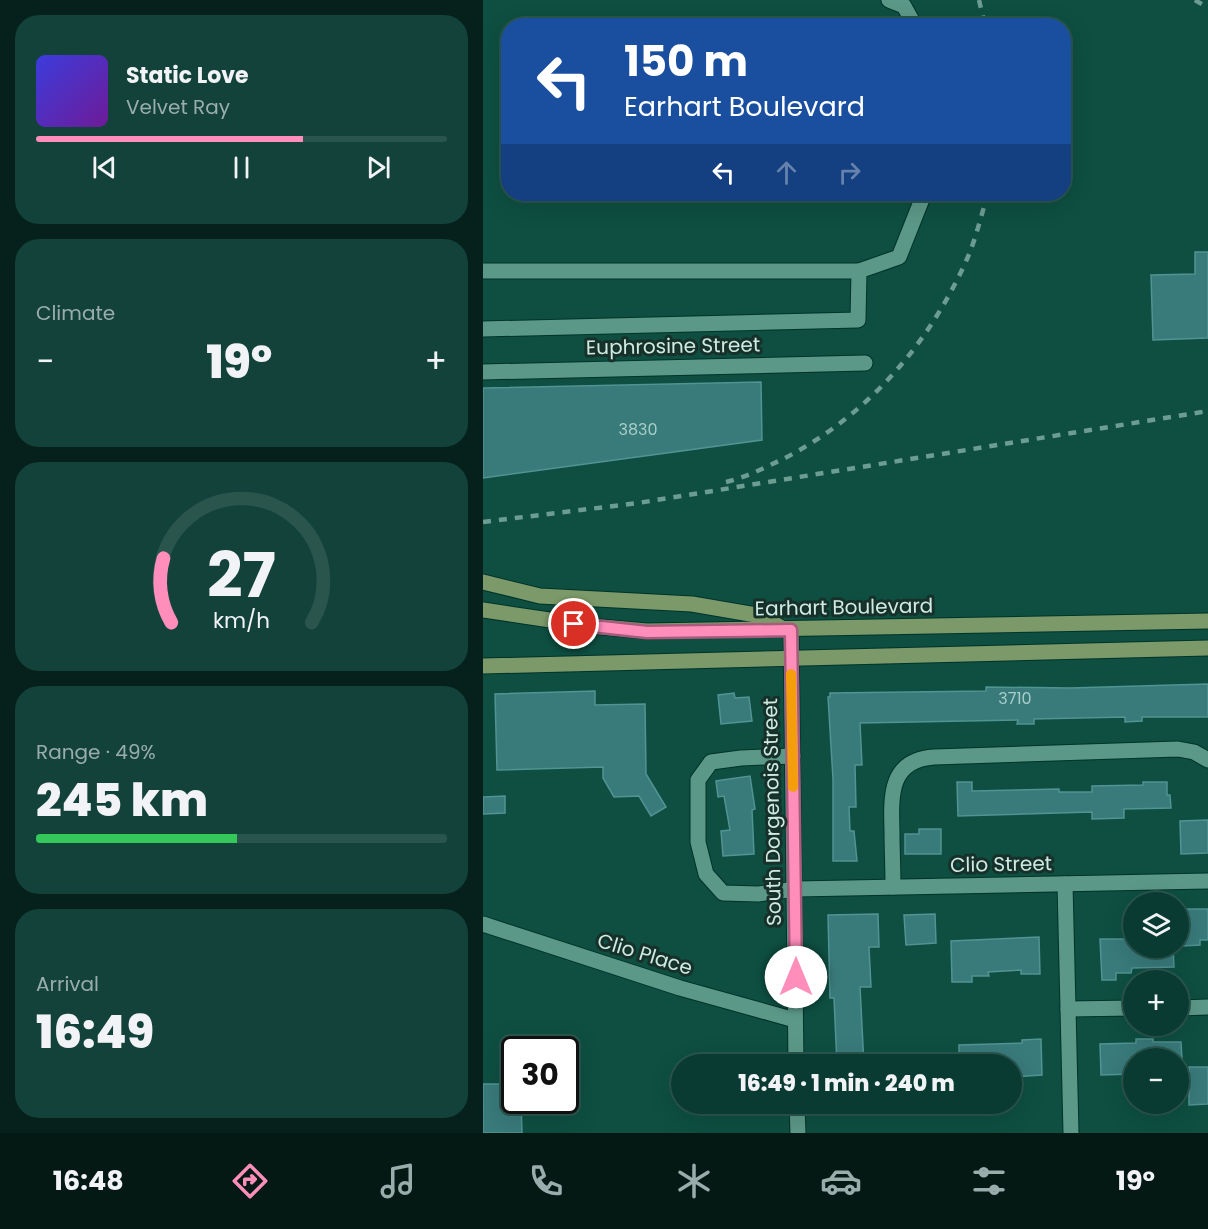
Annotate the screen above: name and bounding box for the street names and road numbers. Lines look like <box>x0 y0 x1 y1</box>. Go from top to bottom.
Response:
street label: Euphrosine Street <box>586 330 760 362</box>
street label: Earhart Boulevard <box>754 591 934 623</box>
street label: South Dorgenois Street <box>756 698 788 926</box>
street label: Clio Street <box>950 849 1052 879</box>
street label: Clio Place <box>594 926 696 982</box>

